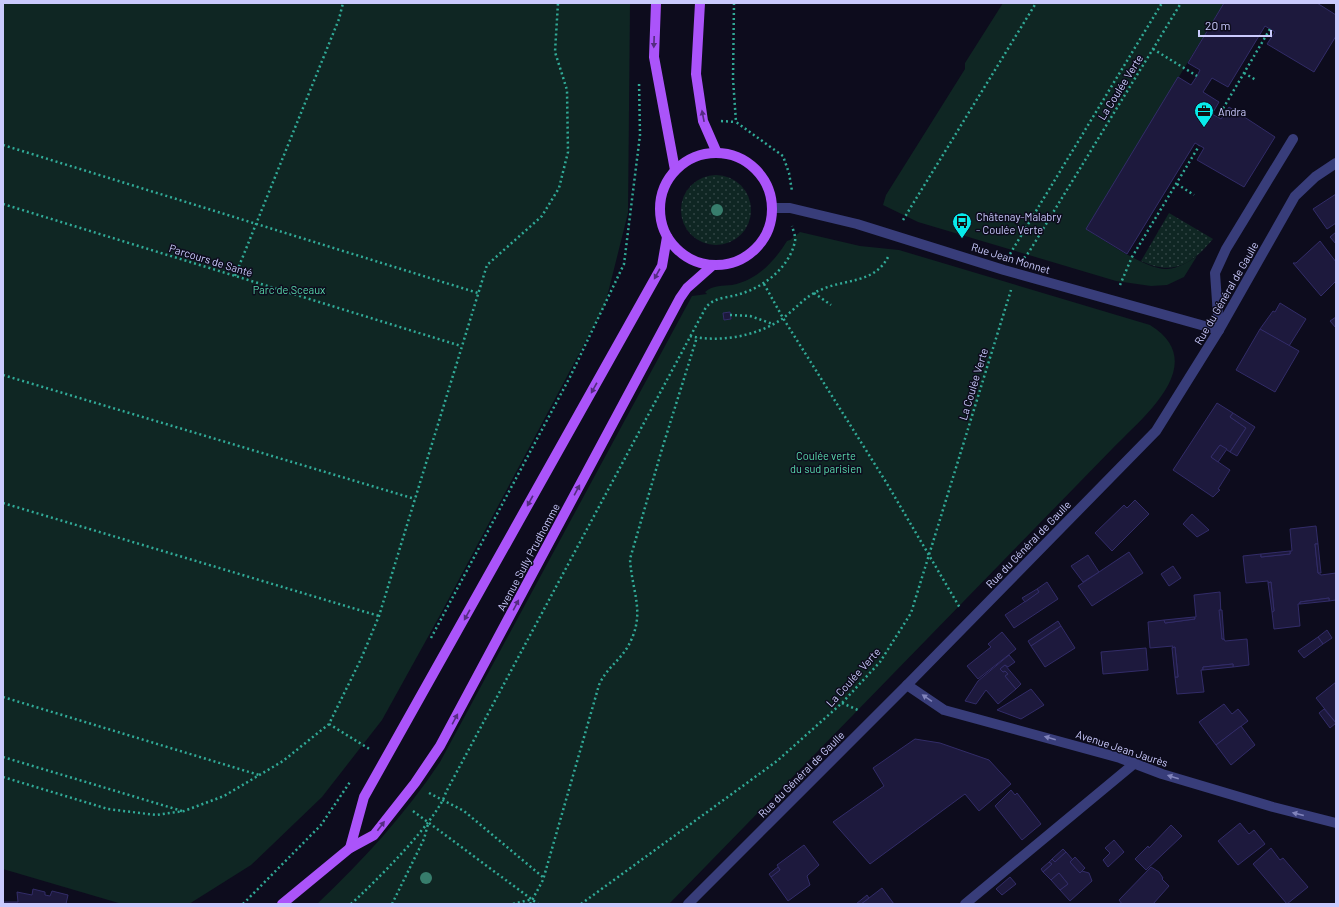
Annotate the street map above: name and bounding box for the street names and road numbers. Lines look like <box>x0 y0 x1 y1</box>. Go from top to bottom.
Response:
street label: La Coulée Verte <box>1095 52 1145 122</box>
street label: Rue du Général de Gaulle <box>1191 239 1261 347</box>
street label: Rue Jean Monnet <box>970 240 1052 276</box>
street label: Parcours de Santé <box>168 241 255 279</box>
street label: La Coulée Verte <box>956 346 990 422</box>
street label: Rue du Général de Gaulle <box>983 497 1073 590</box>
street label: Avenue Sully Prudhomme <box>494 501 562 613</box>
street label: La Coulée Verte <box>823 645 883 709</box>
street label: Avenue Jean Jaurès <box>1074 727 1170 769</box>
street label: Rue du Général de Gaulle <box>755 728 847 820</box>

